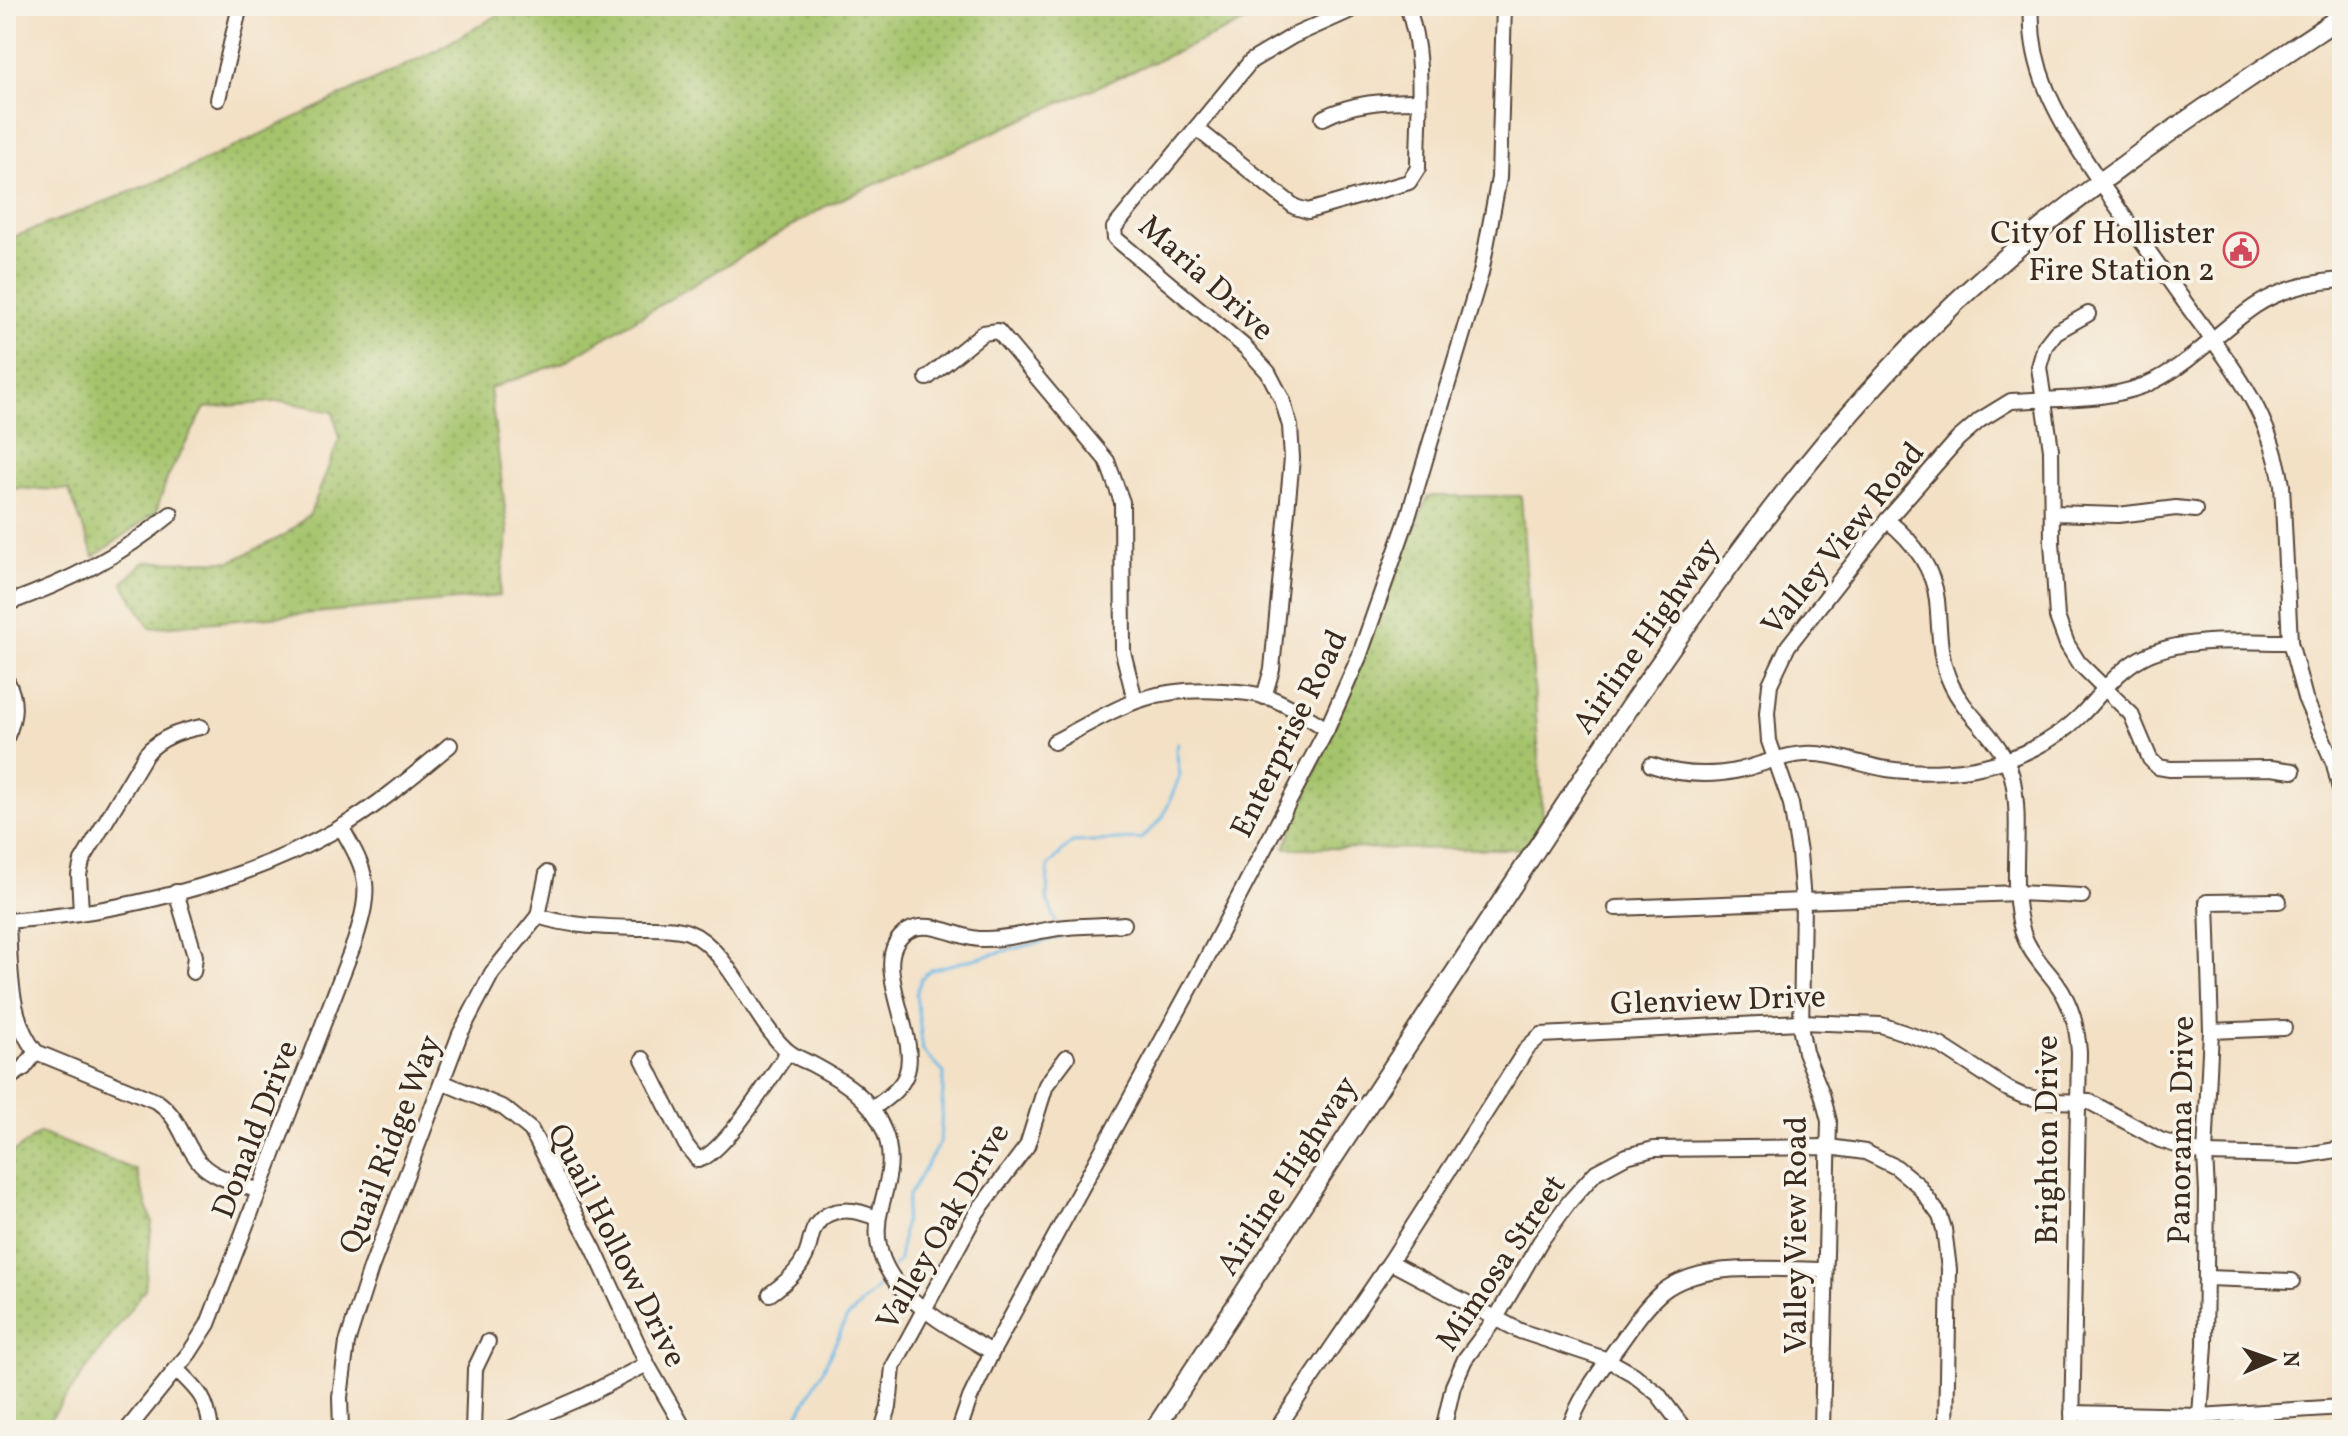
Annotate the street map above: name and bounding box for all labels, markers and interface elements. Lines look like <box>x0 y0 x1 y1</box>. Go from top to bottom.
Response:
street label: Maria Drive <box>1127 206 1283 352</box>
place label: City of Hollister Fire Station 2 <box>1990 213 2215 294</box>
public building icon: City of Hollister Fire Station 2 <box>2222 231 2260 269</box>
street label: Valley View Road <box>1752 434 1936 646</box>
street label: Airline Highway <box>1563 530 1732 744</box>
street label: Enterprise Road <box>1221 623 1360 846</box>
street label: Glenview Drive <box>1610 976 1827 1028</box>
street label: Panorama Drive <box>2159 1015 2207 1245</box>
street label: Quail Ridge Way <box>330 1029 454 1261</box>
street label: Donald Drive <box>203 1035 311 1226</box>
street label: Brighton Drive <box>2027 1035 2071 1245</box>
street label: Airline Highway <box>1207 1068 1370 1285</box>
street label: Valley Oak Drive <box>867 1116 1022 1339</box>
street label: Valley View Road <box>1776 1116 1820 1354</box>
street label: Quail Hollow Drive <box>535 1117 696 1376</box>
street label: Mimosa Street <box>1427 1167 1578 1361</box>
north arrow <box>2232 1320 2312 1400</box>
text: N <box>2274 1351 2305 1368</box>

